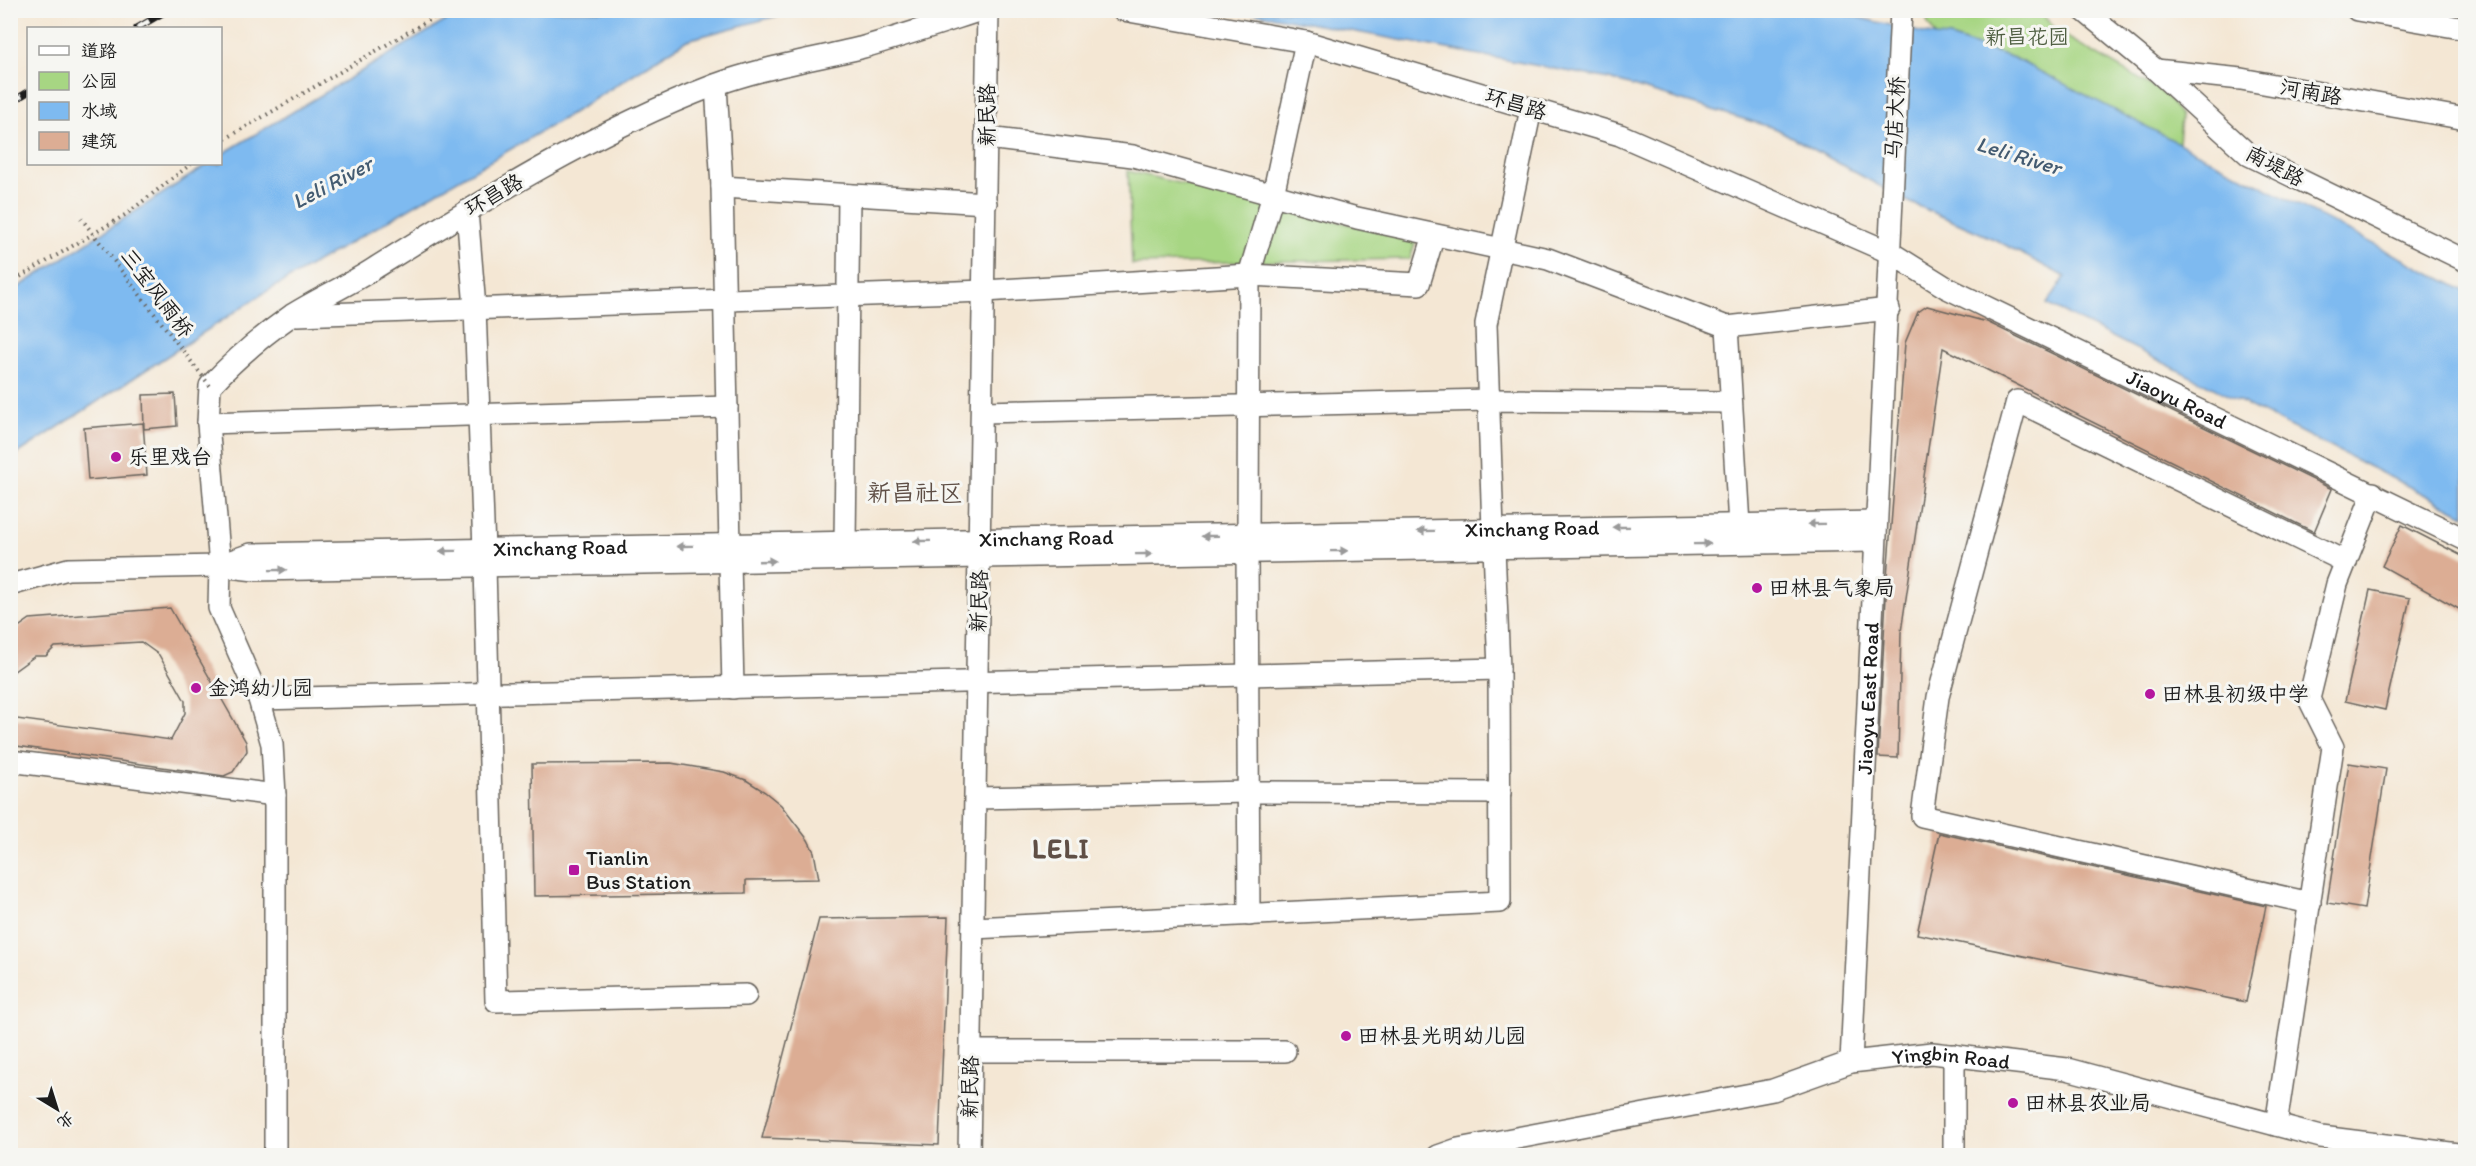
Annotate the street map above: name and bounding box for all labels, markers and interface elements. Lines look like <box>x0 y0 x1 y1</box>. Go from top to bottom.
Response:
park label: 新昌花园 <box>1985 24 2069 49</box>
legend <box>27 27 222 165</box>
text: 道路 <box>81 40 117 62</box>
text: 公园 <box>81 70 117 92</box>
street label: 河南路 <box>2278 74 2344 109</box>
street label: 马店大桥 <box>1880 75 1909 161</box>
street label: 环昌路 <box>1482 82 1550 125</box>
street label: 新民路 <box>974 84 999 147</box>
text: 水域 <box>81 100 117 122</box>
text: 建筑 <box>81 130 117 152</box>
water label: Leli River <box>1973 130 2067 182</box>
street label: 南堤路 <box>2242 140 2309 191</box>
water label: Leli River <box>287 149 379 215</box>
street label: 环昌路 <box>460 168 527 221</box>
street label: 三宝风雨桥 <box>116 243 199 342</box>
street label: Jiaoyu Road <box>2122 364 2231 434</box>
place label: 乐里戏台 <box>128 444 212 469</box>
marker: 乐里戏台 <box>109 450 123 464</box>
district label: 新昌社区 <box>867 478 963 507</box>
street label: Xinchang Road <box>1464 514 1600 542</box>
one-way arrow <box>1807 519 1826 528</box>
one-way arrow <box>1612 523 1631 532</box>
street label: Xinchang Road <box>978 524 1114 552</box>
one-way arrow <box>1417 527 1436 536</box>
one-way arrow <box>1201 531 1220 541</box>
street label: Xinchang Road <box>493 534 628 561</box>
one-way arrow <box>913 536 932 546</box>
one-way arrow <box>1693 539 1712 549</box>
one-way arrow <box>676 541 695 551</box>
one-way arrow <box>439 546 458 556</box>
one-way arrow <box>1330 546 1349 555</box>
one-way arrow <box>1135 549 1154 559</box>
one-way arrow <box>757 556 776 565</box>
one-way arrow <box>268 565 287 575</box>
street label: 新民路 <box>965 569 992 633</box>
place label: 田林县气象局 <box>1769 575 1895 600</box>
marker: 田林县气象局 <box>1750 581 1764 595</box>
street label: Jiaoyu East Road <box>1852 621 1884 775</box>
place label: 金鸿幼儿园 <box>208 675 313 700</box>
marker: 金鸿幼儿园 <box>189 681 203 695</box>
place label: 田林县初级中学 <box>2162 681 2309 706</box>
marker: 田林县初级中学 <box>2143 687 2157 701</box>
district label: LELI <box>1032 832 1090 865</box>
place label: Tianlin Bus Station <box>586 845 691 894</box>
marker: Tianlin Bus Station <box>567 863 581 877</box>
place label: 田林县光明幼儿园 <box>1358 1023 1526 1048</box>
marker: 田林县光明幼儿园 <box>1339 1029 1353 1043</box>
street label: Yingbin Road <box>1891 1040 2011 1074</box>
street label: 新民路 <box>956 1055 983 1119</box>
north arrow <box>27 1079 87 1139</box>
place label: 田林县农业局 <box>2025 1090 2151 1115</box>
marker: 田林县农业局 <box>2006 1096 2020 1110</box>
text: 北 <box>54 1108 78 1133</box>

